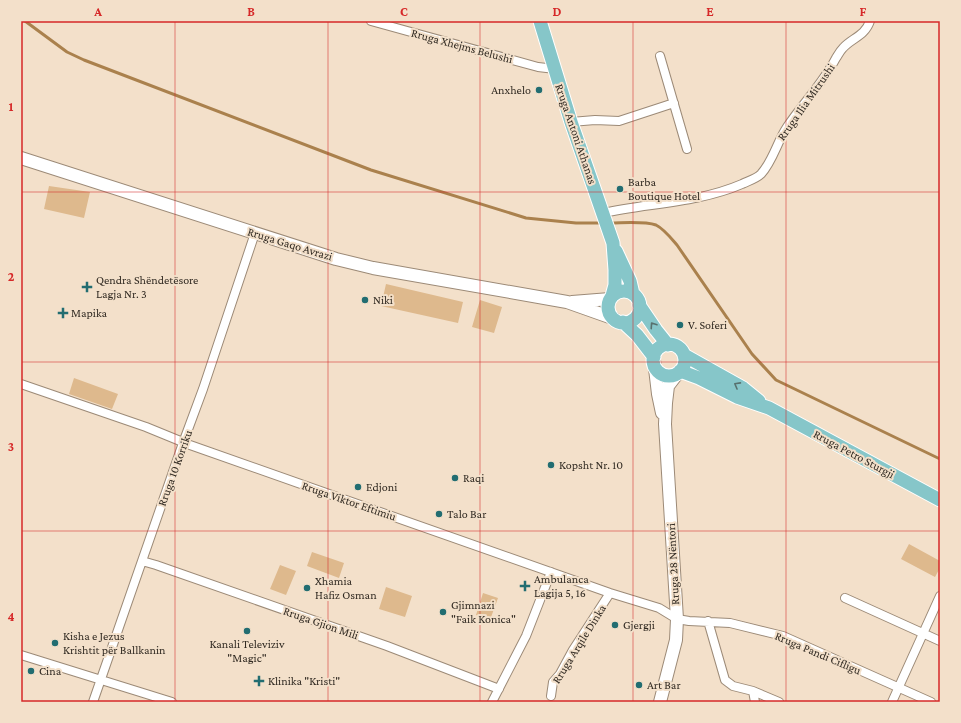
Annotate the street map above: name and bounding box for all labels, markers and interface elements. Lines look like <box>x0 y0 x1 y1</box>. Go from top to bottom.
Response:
text: A <box>93 4 102 19</box>
text: B <box>247 4 255 19</box>
text: C <box>400 4 408 19</box>
text: D <box>553 4 562 19</box>
text: E <box>706 4 714 19</box>
text: F <box>860 4 867 19</box>
street label: Rruga Xhejms Belushi <box>410 26 514 66</box>
street label: Rruga Ilia Mitrushi <box>774 61 838 143</box>
street label: Rruga Antoni Athanas <box>552 82 600 186</box>
place label: Anxhelo <box>491 83 531 97</box>
marker: Anxhelo <box>534 85 544 95</box>
text: 1 <box>9 99 14 114</box>
place label: Barba Boutique Hotel <box>628 175 700 203</box>
marker: Barba Boutique Hotel <box>615 184 625 194</box>
street label: Rruga Gaqo Avrazi <box>246 224 334 264</box>
text: 2 <box>8 269 15 284</box>
place label: Qendra Shëndetësore Lagja Nr. 3 <box>96 273 198 301</box>
marker: Qendra Shëndetësore Lagja Nr. 3 <box>81 281 93 293</box>
place label: Niki <box>373 293 393 307</box>
marker: Niki <box>360 295 370 305</box>
place label: Mapika <box>71 306 108 320</box>
marker: Mapika <box>58 308 68 318</box>
place label: V. Soferi <box>688 318 727 332</box>
marker: V. Soferi <box>675 320 685 330</box>
one-way arrow <box>651 323 658 330</box>
one-way arrow <box>734 382 742 390</box>
street label: Rruga 10 Korriku <box>155 427 196 508</box>
street label: Rruga Petro Sturgji <box>811 427 897 481</box>
text: 3 <box>8 439 14 454</box>
place label: Kopsht Nr. 10 <box>559 458 623 472</box>
marker: Kopsht Nr. 10 <box>546 460 556 470</box>
place label: Raqi <box>463 471 484 485</box>
marker: Raqi <box>450 473 460 483</box>
street label: Rruga Viktor Eftimiu <box>300 478 399 524</box>
place label: Edjoni <box>366 480 397 494</box>
marker: Edjoni <box>353 482 363 492</box>
place label: Talo Bar <box>447 507 487 521</box>
marker: Talo Bar <box>434 509 444 519</box>
street label: Rruga 28 Nëntori <box>664 523 682 605</box>
place label: Ambulanca Lagija 5, 16 <box>534 572 589 600</box>
place label: Xhamia Hafiz Osman <box>315 574 377 602</box>
marker: Ambulanca Lagija 5, 16 <box>519 580 531 592</box>
marker: Xhamia Hafiz Osman <box>302 583 312 593</box>
place label: Gjimnazi "Faik Konica" <box>451 598 516 626</box>
street label: Rruga Arqile Dinka <box>549 602 609 686</box>
street label: Rruga Gjion Mili <box>282 604 360 642</box>
marker: Gjimnazi "Faik Konica" <box>438 607 448 617</box>
text: 4 <box>7 609 15 624</box>
place label: Gjergji <box>623 618 655 632</box>
marker: Gjergji <box>610 620 620 630</box>
marker: Kanali Televiziv "Magic" <box>242 626 252 636</box>
place label: Kisha e Jezus Krishtit për Ballkanin <box>63 629 166 657</box>
street label: Rruga Pandi Cifligu <box>773 629 864 678</box>
place label: Kanali Televiziv "Magic" <box>209 637 285 665</box>
marker: Kisha e Jezus Krishtit për Ballkanin <box>50 638 60 648</box>
place label: Cina <box>39 664 62 678</box>
marker: Cina <box>26 666 36 676</box>
place label: Klinika "Kristi" <box>268 674 340 688</box>
marker: Klinika "Kristi" <box>253 675 265 687</box>
place label: Art Bar <box>647 678 681 692</box>
marker: Art Bar <box>634 680 644 690</box>

